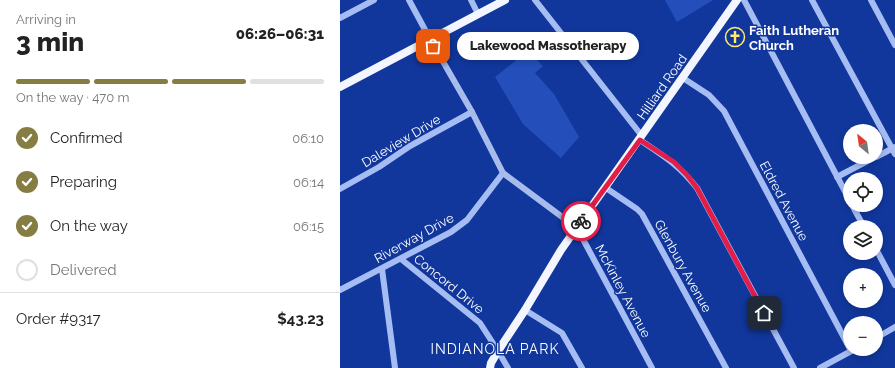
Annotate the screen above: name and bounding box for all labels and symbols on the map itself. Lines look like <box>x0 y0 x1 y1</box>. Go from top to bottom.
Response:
place label: Faith Lutheran Church <box>749 23 839 53</box>
church icon: Faith Lutheran Church <box>724 26 746 48</box>
pin <box>416 29 450 63</box>
callout: Lakewood Massotherapy <box>457 32 639 60</box>
street label: Hilliard Road <box>634 51 690 123</box>
street label: Daleview Drive <box>359 111 443 170</box>
north arrow <box>843 124 883 164</box>
street label: Eldred Avenue <box>757 159 811 244</box>
courier <box>561 201 601 241</box>
street label: Riverway Drive <box>372 210 457 266</box>
street label: Glenbury Avenue <box>651 217 715 315</box>
street label: McKinley Avenue <box>592 242 654 340</box>
street label: Concord Drive <box>411 251 487 317</box>
pin <box>747 296 781 330</box>
district label: INDIANOLA PARK <box>431 341 559 357</box>

